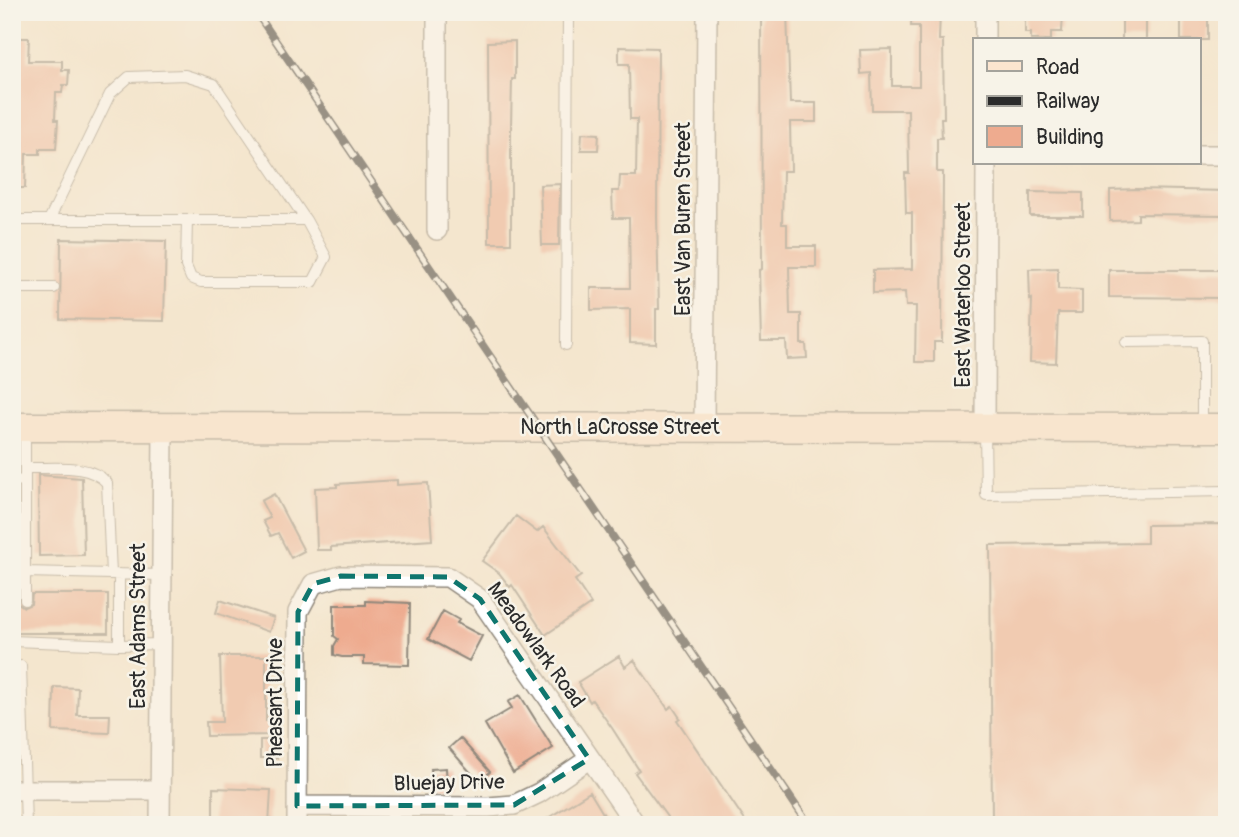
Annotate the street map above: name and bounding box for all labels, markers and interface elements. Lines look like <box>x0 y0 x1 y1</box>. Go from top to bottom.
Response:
legend <box>973 38 1200 164</box>
text: Road <box>1036 54 1080 81</box>
text: Railway <box>1036 88 1100 115</box>
street label: East Van Buren Street <box>670 121 697 316</box>
text: Building <box>1036 124 1103 151</box>
street label: East Waterloo Street <box>950 202 977 388</box>
street label: North LaCrosse Street <box>520 414 720 441</box>
street label: East Adams Street <box>125 542 152 709</box>
street label: Meadowlark Road <box>481 577 591 713</box>
street label: Pheasant Drive <box>262 638 289 768</box>
street label: Bluejay Drive <box>393 769 505 797</box>

